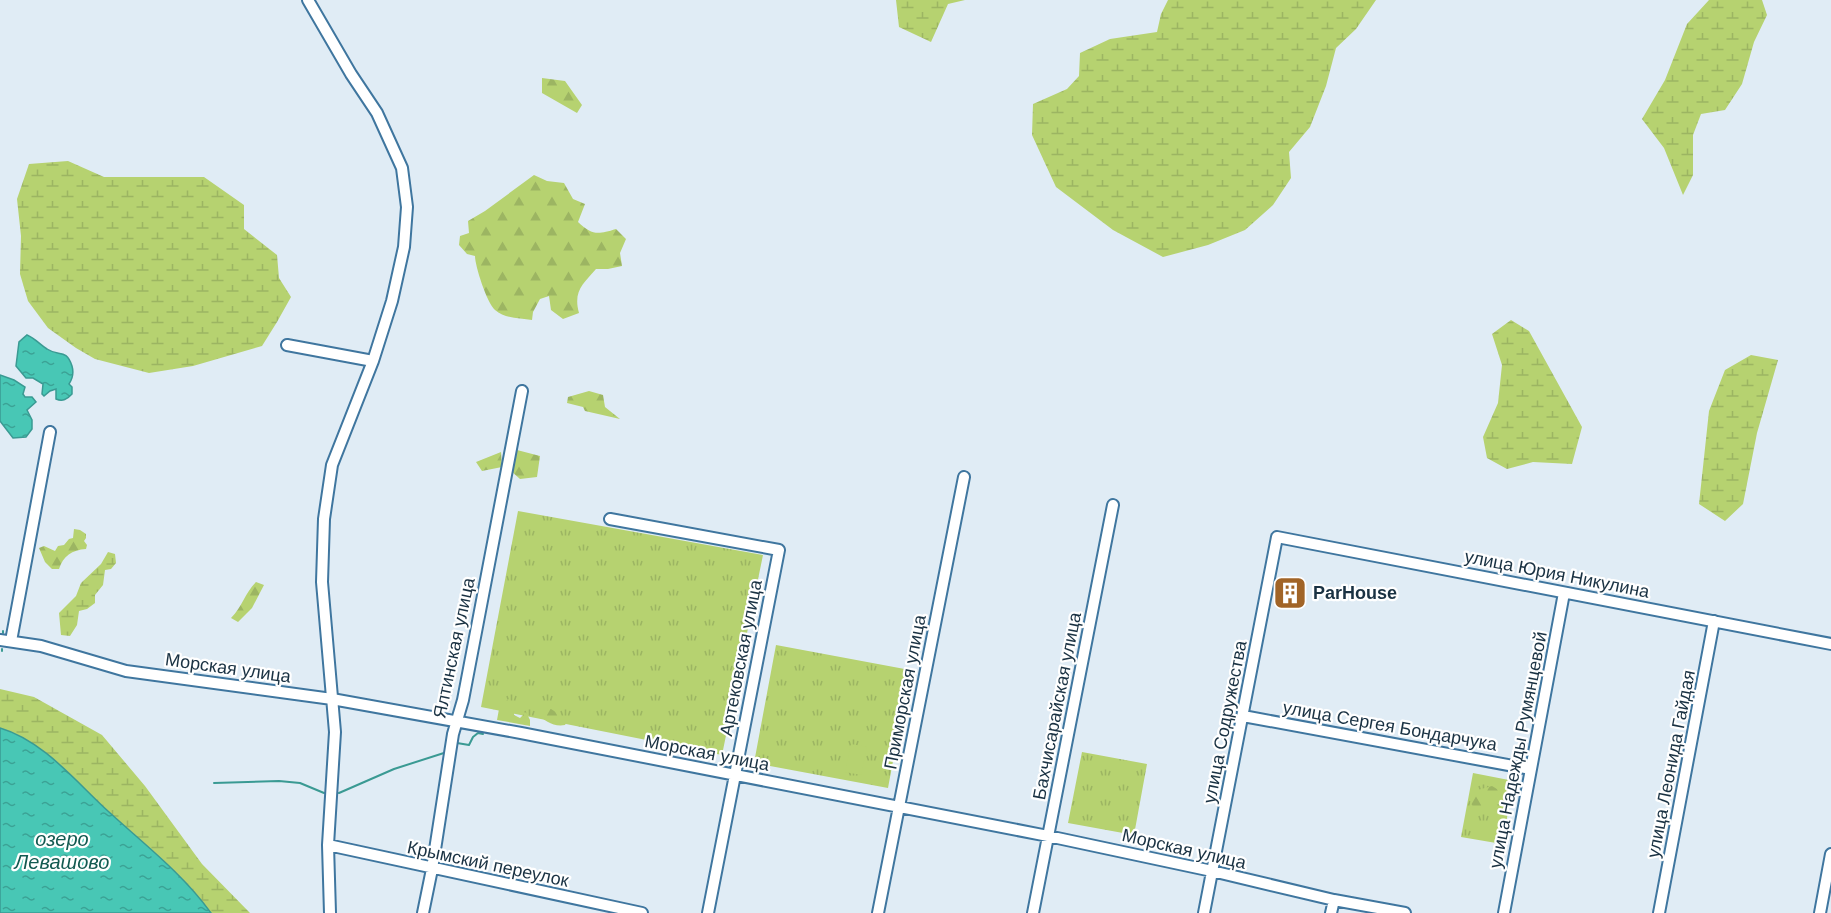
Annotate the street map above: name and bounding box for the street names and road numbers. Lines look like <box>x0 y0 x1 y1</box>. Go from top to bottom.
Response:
street label: улица Юрия Никулина <box>1463 546 1652 602</box>
street label: Ялтинская улица <box>429 575 479 720</box>
street label: Артековская улица <box>716 577 766 738</box>
street label: Бахчисарайская улица <box>1029 610 1085 801</box>
street label: Приморская улица <box>880 612 930 771</box>
street label: улица Надежды Румянцевой <box>1485 630 1551 870</box>
street label: улица Содружества <box>1199 638 1251 805</box>
street label: Морская улица <box>164 649 293 687</box>
street label: улица Леонида Гайдая <box>1643 668 1699 860</box>
street label: улица Сергея Бондарчука <box>1281 697 1500 755</box>
street label: Морская улица <box>643 731 772 775</box>
street label: Морская улица <box>1120 825 1249 873</box>
street label: Крымский переулок <box>405 837 571 891</box>

